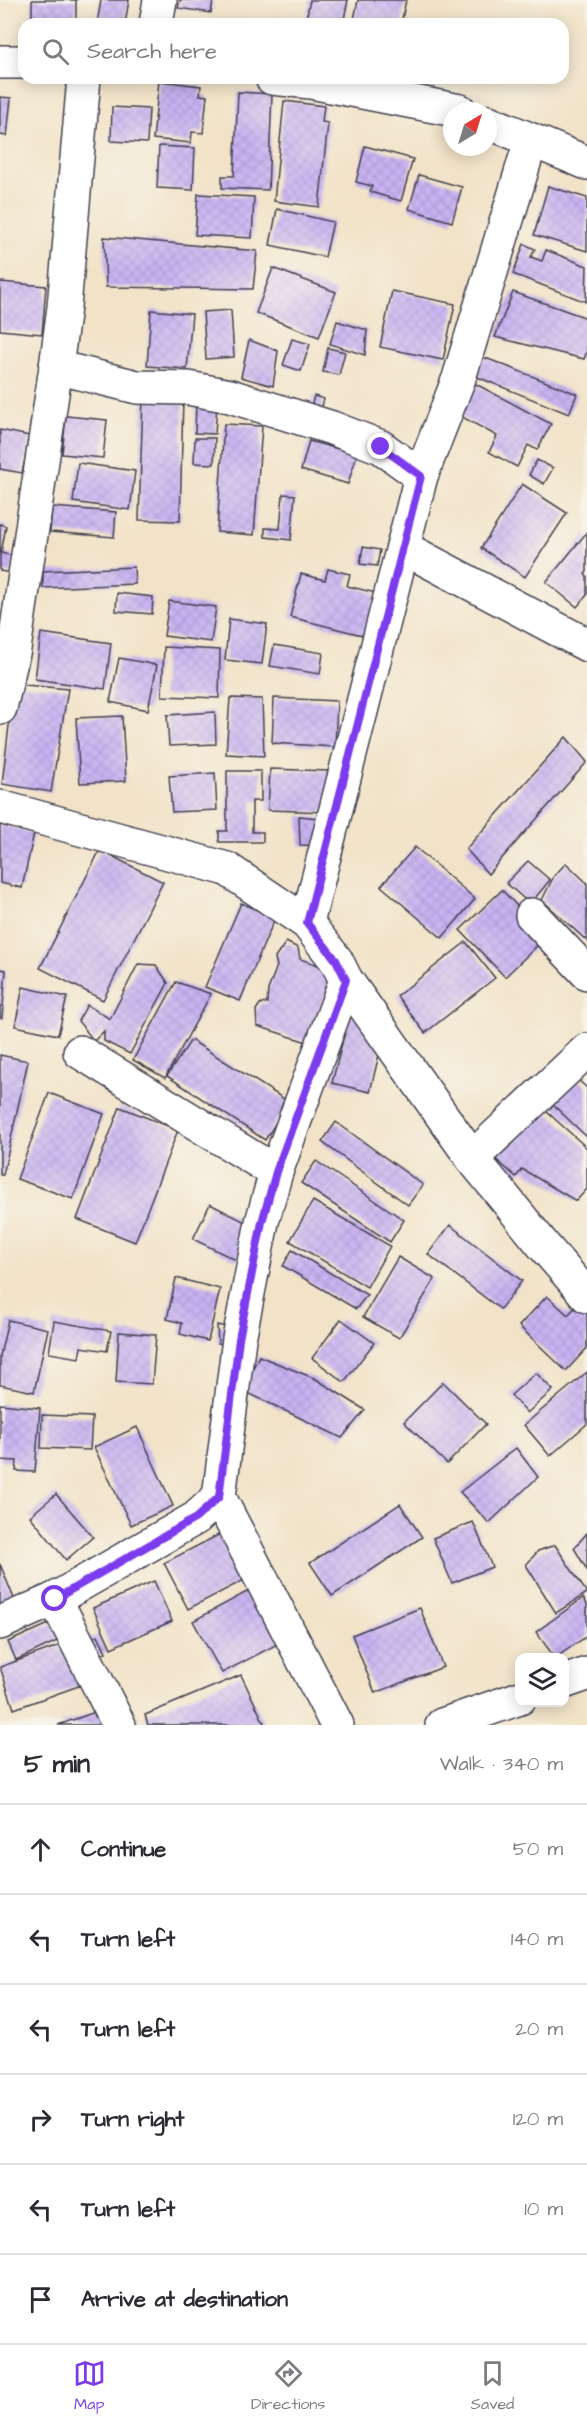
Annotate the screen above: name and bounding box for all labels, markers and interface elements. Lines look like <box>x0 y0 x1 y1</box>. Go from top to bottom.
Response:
search box <box>18 18 569 84</box>
icon: search <box>39 35 72 68</box>
text: Search here <box>87 36 217 67</box>
north arrow <box>443 102 497 156</box>
route end <box>367 433 393 459</box>
route start <box>41 1585 67 1611</box>
map controls <box>515 1653 569 1707</box>
button: layers <box>515 1653 569 1707</box>
text: 5 min <box>24 1746 90 1782</box>
text: Walk · 340 m <box>440 1750 563 1778</box>
icon: ahead <box>24 1833 57 1866</box>
text: Continue <box>81 1834 166 1865</box>
text: 50 m <box>513 1835 563 1863</box>
icon: left <box>24 1923 57 1956</box>
text: Turn left <box>81 1924 175 1955</box>
text: 140 m <box>511 1925 563 1953</box>
icon: left <box>24 2013 57 2046</box>
text: Turn left <box>81 2014 175 2045</box>
text: 20 m <box>515 2015 563 2043</box>
icon: right <box>24 2103 57 2136</box>
text: Turn right <box>81 2104 184 2135</box>
text: 120 m <box>513 2105 563 2133</box>
icon: left <box>24 2193 57 2226</box>
text: Turn left <box>81 2194 175 2225</box>
text: 10 m <box>524 2195 563 2223</box>
icon: arrive <box>24 2283 57 2316</box>
text: Arrive at destination <box>81 2284 288 2315</box>
tab: Map <box>73 2357 106 2415</box>
tab: Directions <box>251 2357 325 2415</box>
tab: Saved <box>471 2357 514 2415</box>

